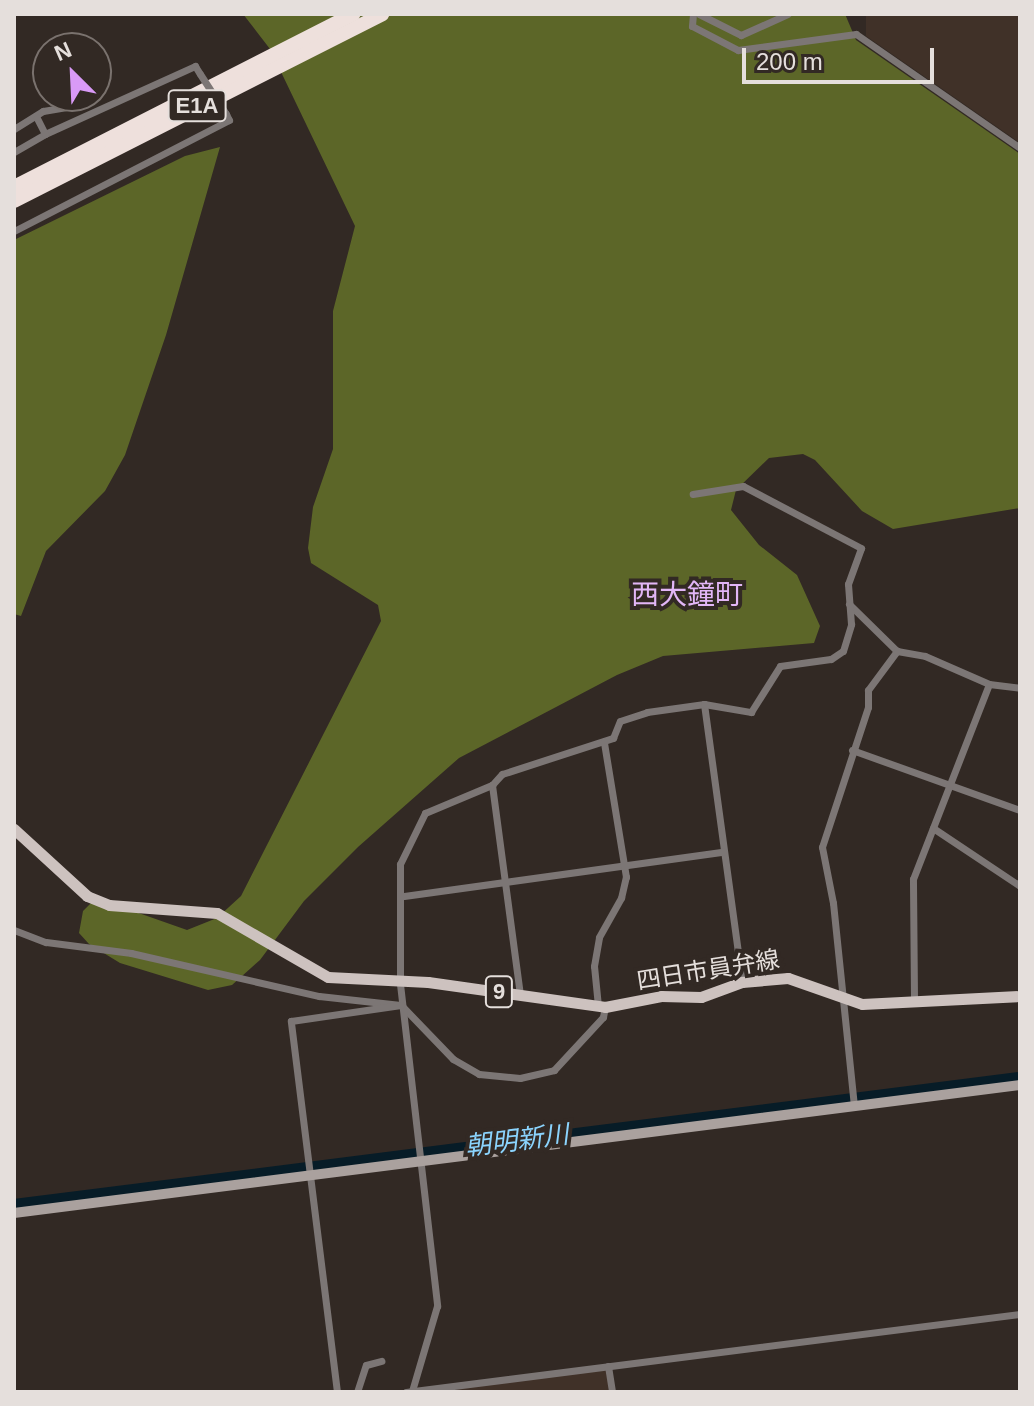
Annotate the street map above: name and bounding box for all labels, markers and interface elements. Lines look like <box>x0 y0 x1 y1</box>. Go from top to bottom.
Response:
north arrow <box>32 32 112 112</box>
scale bar <box>746 32 938 82</box>
text: N <box>50 37 75 66</box>
text: 200 m <box>756 48 823 75</box>
road number: E1A <box>167 88 227 124</box>
district label: 西大鐘町 <box>631 578 743 612</box>
street label: 四日市員弁線 <box>635 945 781 995</box>
road number: 9 <box>483 974 515 1010</box>
water label: 朝明新川 <box>463 1119 571 1163</box>

